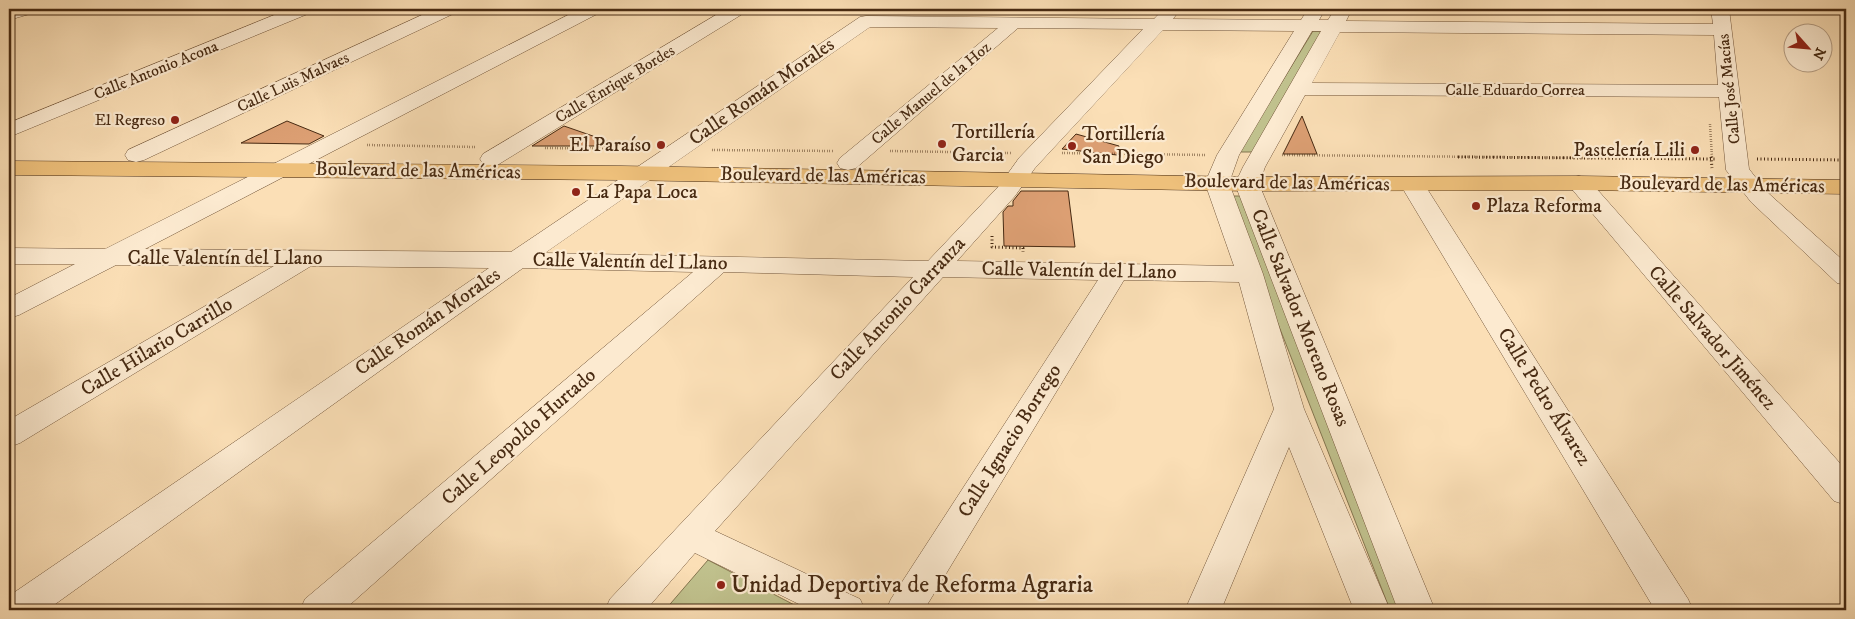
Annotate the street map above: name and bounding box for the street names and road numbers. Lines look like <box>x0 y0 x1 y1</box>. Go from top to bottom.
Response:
street label: Calle Román Morales <box>684 32 840 152</box>
street label: Calle José Macías <box>1713 33 1745 145</box>
street label: Calle Antonio Acona <box>91 36 221 104</box>
street label: Calle Manuel de la Hoz <box>867 37 995 149</box>
street label: Calle Enrique Bordes <box>551 40 679 128</box>
street label: Calle Luis Malvaes <box>234 47 352 117</box>
street label: Calle Eduardo Correa <box>1445 80 1585 100</box>
street label: Boulevard de las Américas <box>315 157 521 185</box>
street label: Boulevard de las Américas <box>720 162 926 190</box>
street label: Boulevard de las Américas <box>1184 169 1390 197</box>
street label: Boulevard de las Américas <box>1619 171 1825 199</box>
street label: Calle Salvador Moreno Rosas <box>1245 206 1355 431</box>
street label: Calle Antonio Carranza <box>825 231 972 386</box>
street label: Calle Valentín del Llano <box>128 246 322 271</box>
street label: Calle Valentín del Llano <box>532 248 728 276</box>
street label: Calle Valentín del Llano <box>981 257 1177 285</box>
street label: Calle Salvador Jiménez <box>1643 261 1782 416</box>
street label: Calle Román Morales <box>350 262 506 382</box>
street label: Calle Hilario Carrillo <box>76 292 238 402</box>
street label: Calle Pedro Álvarez <box>1492 323 1597 471</box>
street label: Calle Ignacio Borrego <box>953 360 1067 522</box>
street label: Calle Leopoldo Hurtado <box>437 363 601 511</box>

